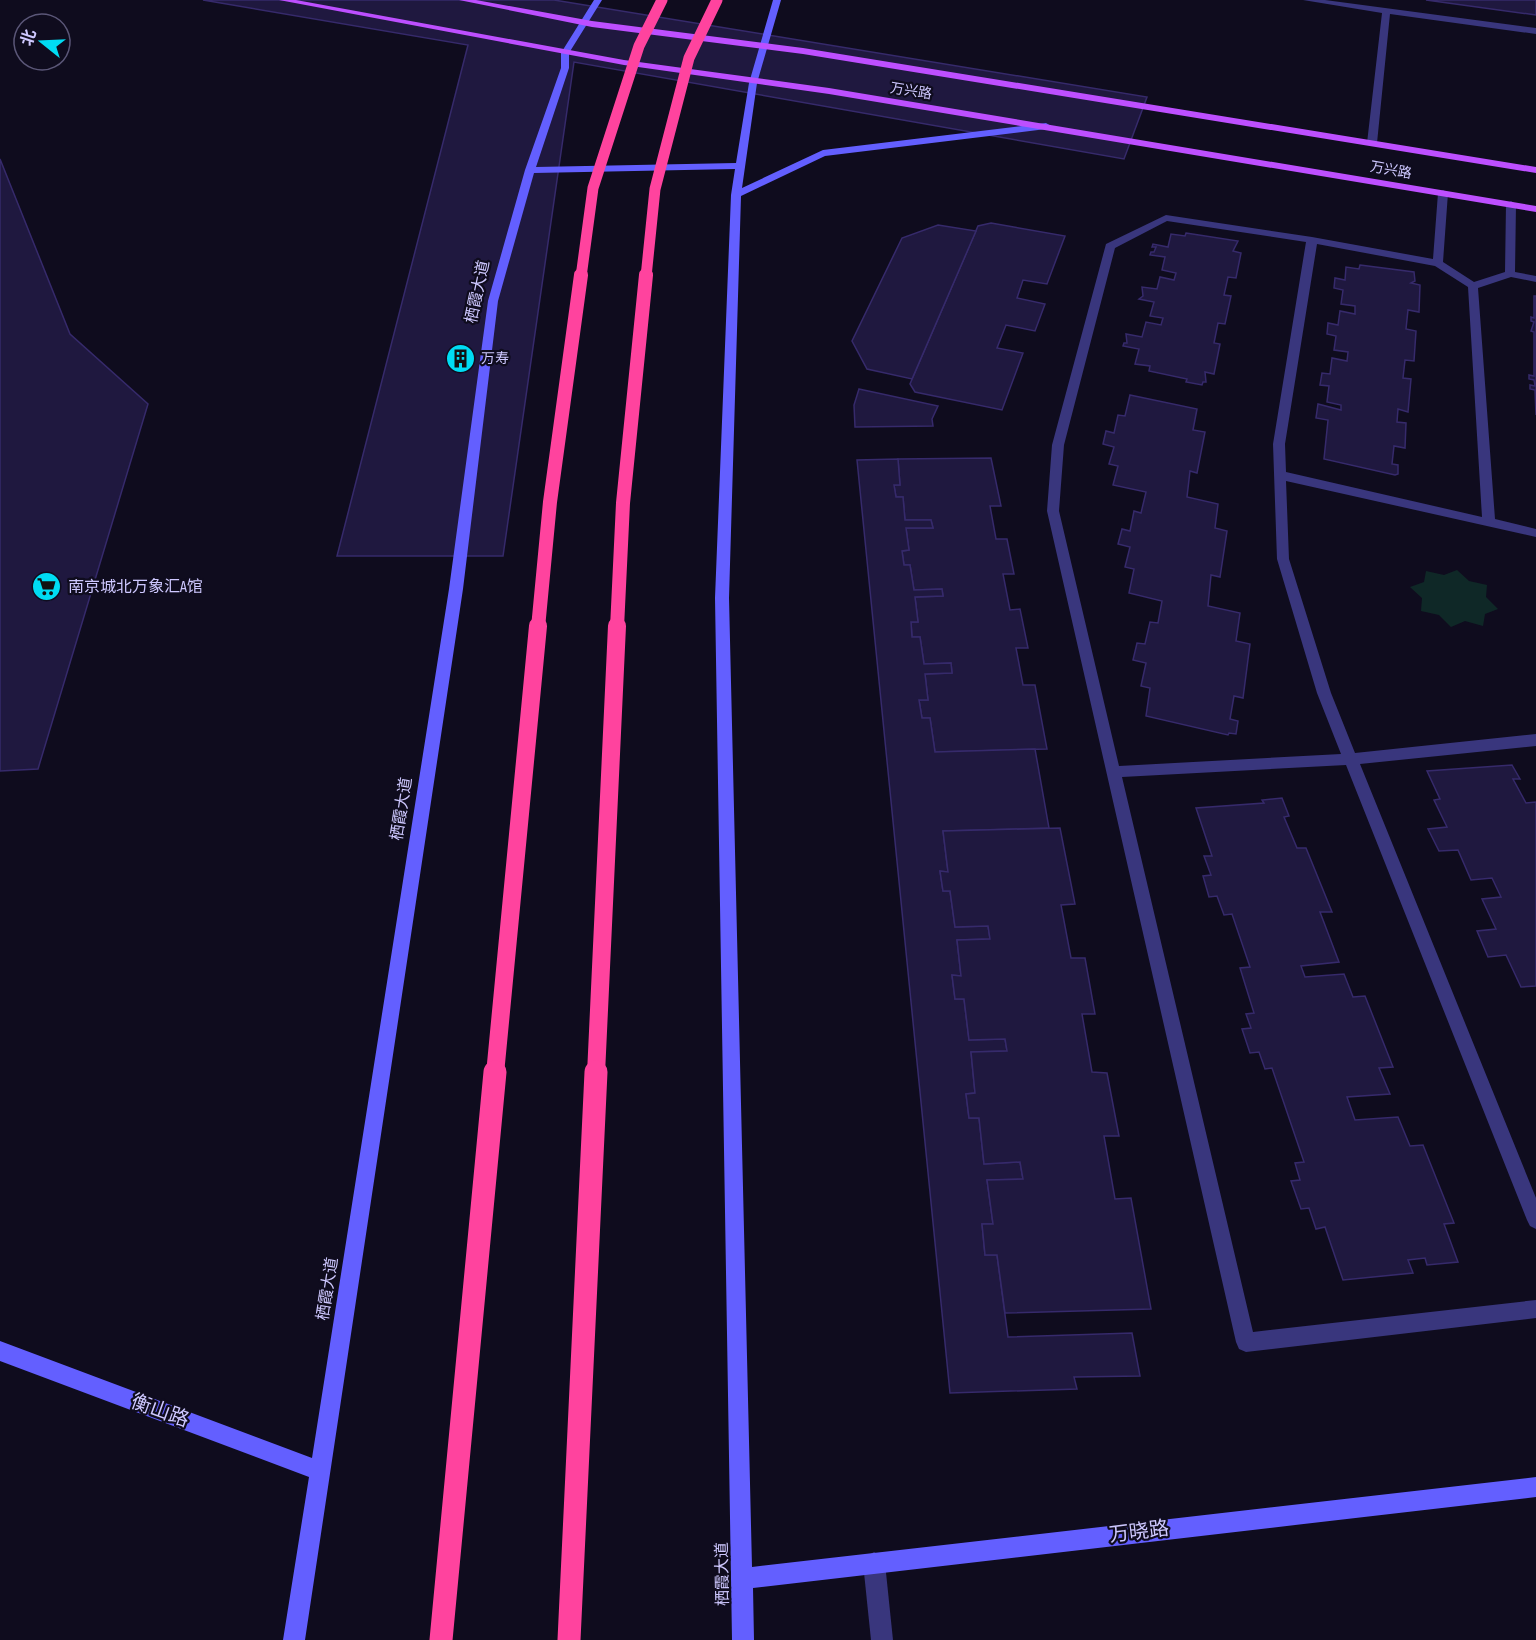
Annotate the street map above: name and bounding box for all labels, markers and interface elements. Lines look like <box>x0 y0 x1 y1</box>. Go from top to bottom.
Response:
north arrow <box>12 12 72 72</box>
text: 北 <box>18 27 41 48</box>
street label: 万兴路 <box>889 79 933 103</box>
street label: 万兴路 <box>1369 158 1413 182</box>
street label: 栖霞大道 <box>462 259 494 325</box>
building icon: 万寿 <box>444 342 476 374</box>
place label: 万寿 <box>481 350 509 367</box>
supermarket icon: 南京城北万象汇A馆 <box>31 571 63 603</box>
place label: 南京城北万象汇A馆 <box>68 577 203 597</box>
street label: 栖霞大道 <box>388 776 416 842</box>
street label: 栖霞大道 <box>314 1256 342 1322</box>
street label: 衡山路 <box>128 1389 192 1433</box>
street label: 万晓路 <box>1108 1516 1170 1548</box>
street label: 栖霞大道 <box>713 1542 733 1606</box>

